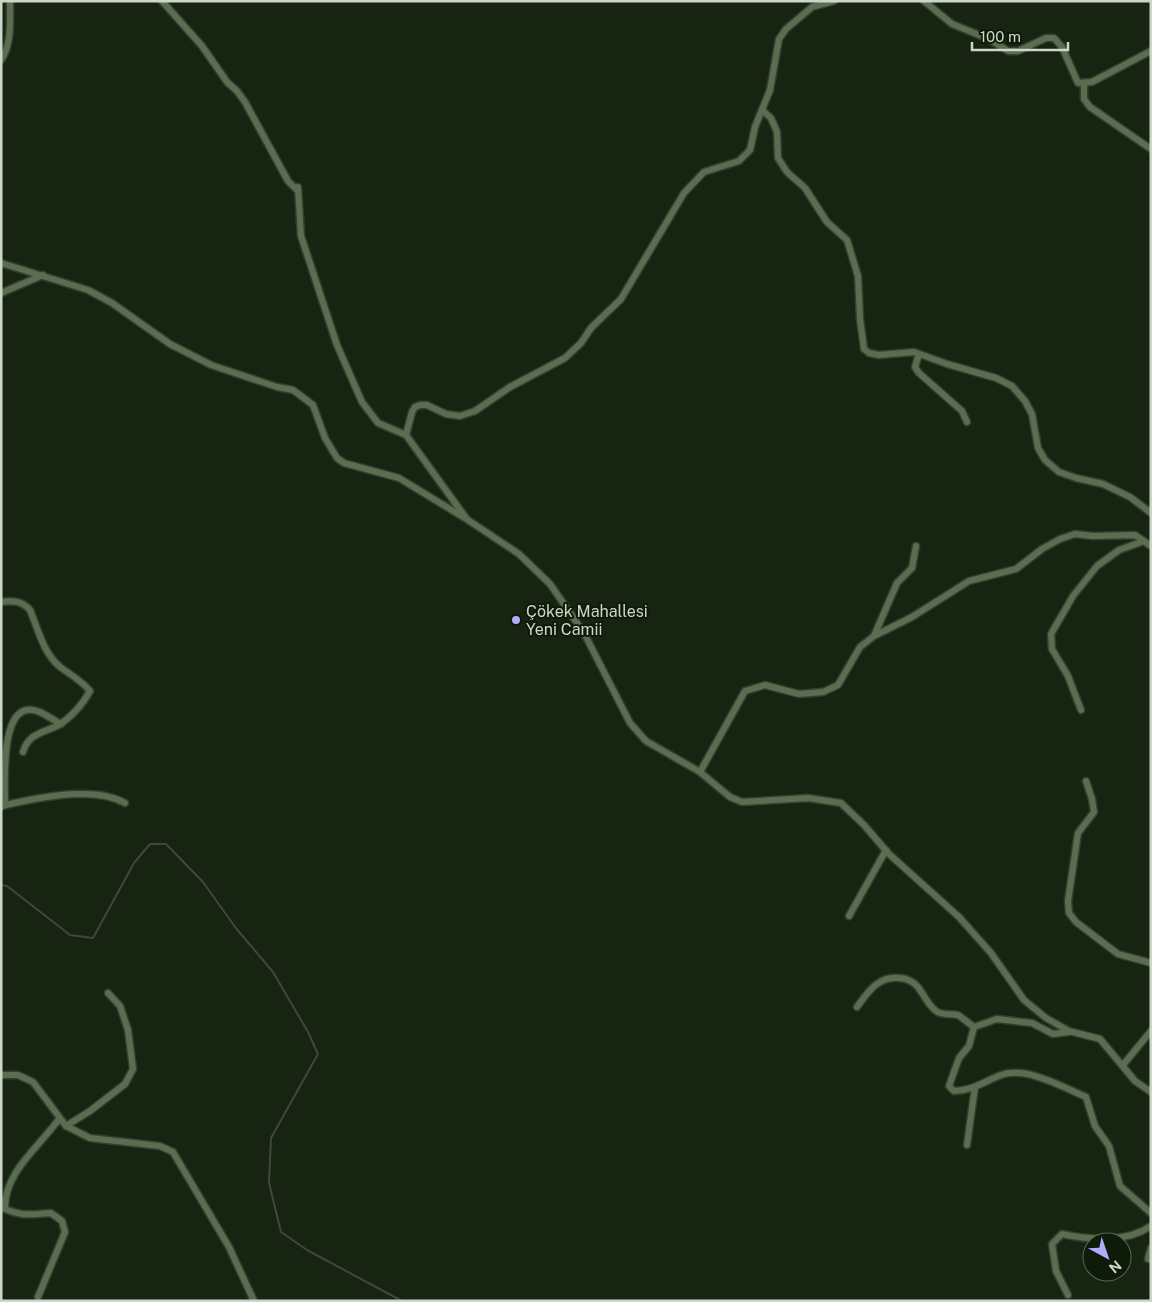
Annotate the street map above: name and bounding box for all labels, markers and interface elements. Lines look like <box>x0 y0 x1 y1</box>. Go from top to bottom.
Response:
scale bar <box>972 20 1068 52</box>
text: 100 m <box>980 28 1021 45</box>
place label: Çökek Mahallesi Yeni Camii <box>526 602 648 639</box>
marker: Çökek Mahallesi Yeni Camii <box>510 614 522 626</box>
north arrow <box>1082 1232 1132 1282</box>
text: N <box>1106 1257 1125 1277</box>

